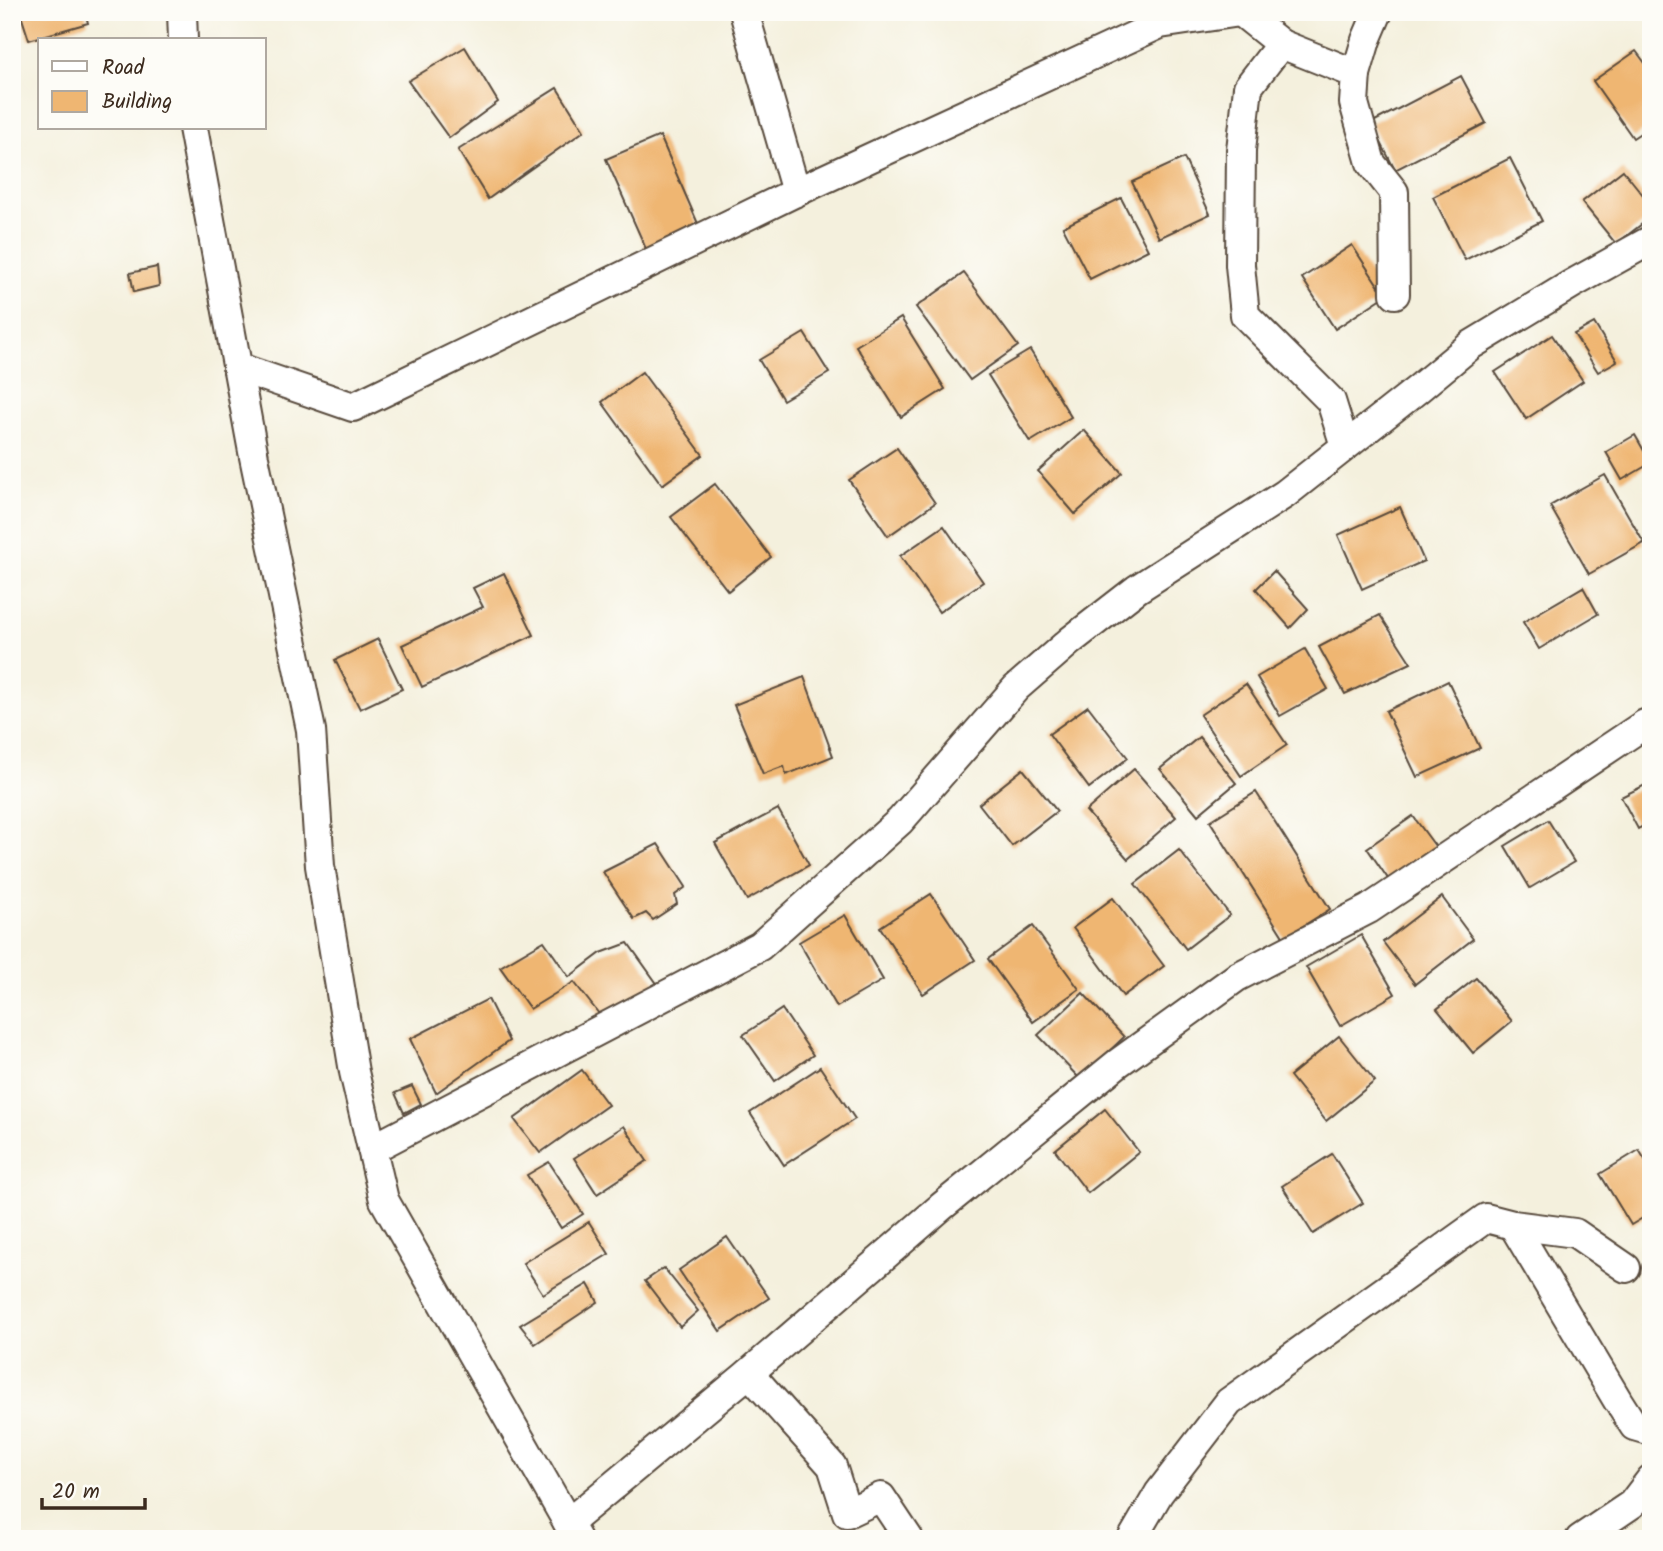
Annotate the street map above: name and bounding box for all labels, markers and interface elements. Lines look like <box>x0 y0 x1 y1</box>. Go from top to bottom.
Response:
legend <box>38 38 266 130</box>
text: Road <box>102 52 145 85</box>
text: Building <box>102 86 172 119</box>
scale bar <box>42 1467 145 1511</box>
text: 20 m <box>52 1476 100 1509</box>

